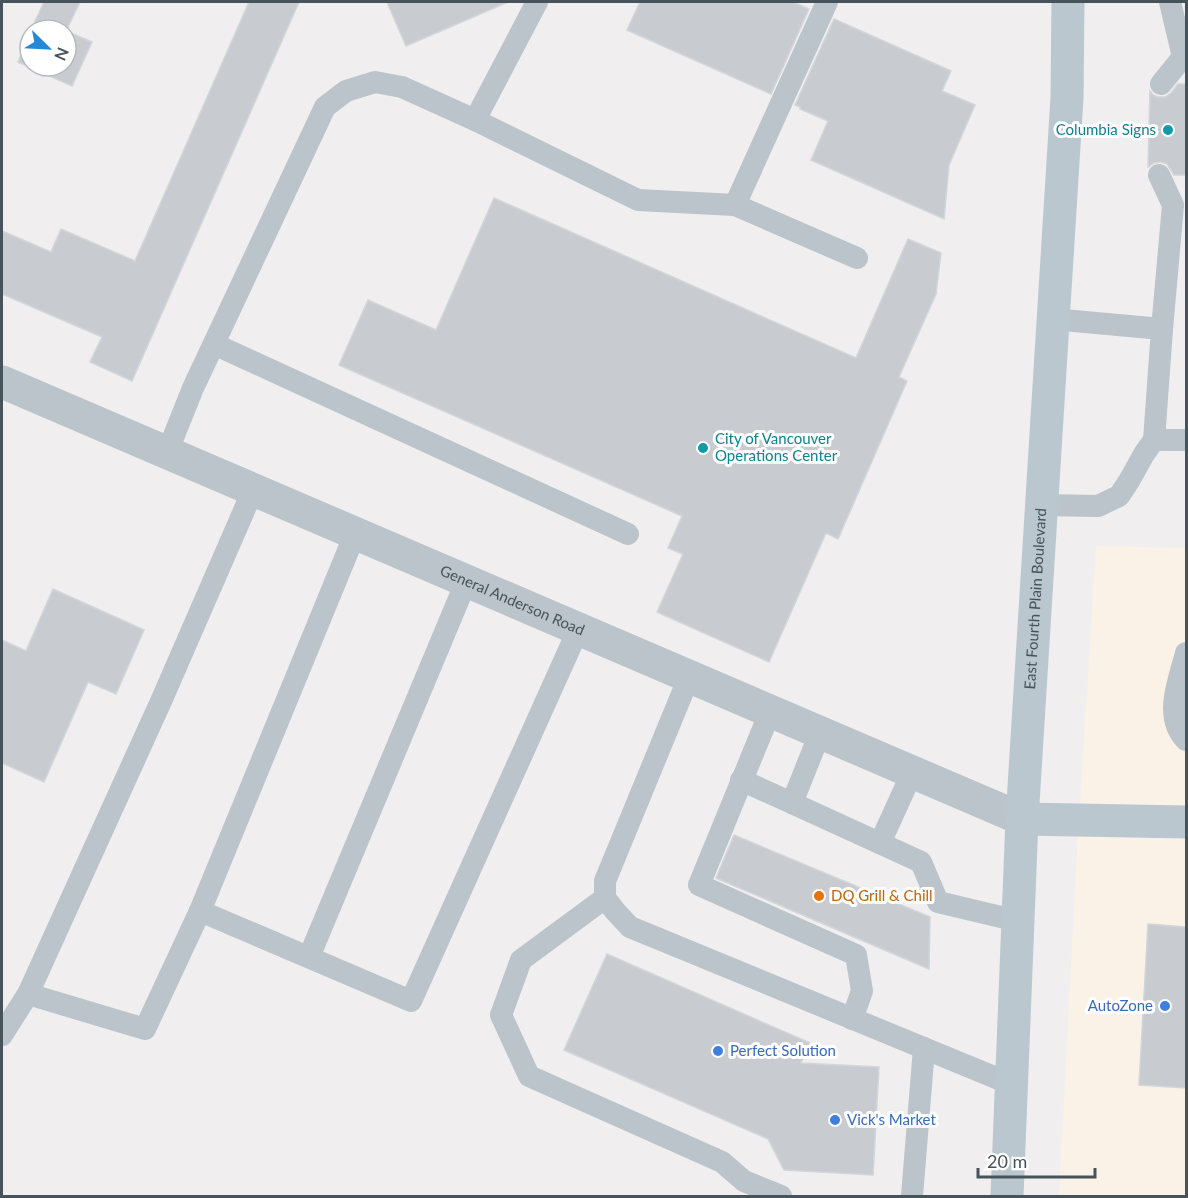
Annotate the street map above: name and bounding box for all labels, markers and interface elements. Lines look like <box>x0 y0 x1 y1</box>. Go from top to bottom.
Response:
north arrow <box>18 18 78 78</box>
text: N <box>51 45 73 64</box>
place label: Columbia Signs <box>1056 120 1156 138</box>
marker: Columbia Signs <box>1161 123 1175 137</box>
place label: City of Vancouver Operations Center <box>715 429 838 464</box>
marker: City of Vancouver Operations Center <box>696 441 710 455</box>
street label: East Fourth Plain Boulevard <box>1020 507 1049 690</box>
street label: General Anderson Road <box>437 561 588 639</box>
place label: DQ Grill & Chill <box>831 886 933 904</box>
marker: DQ Grill & Chill <box>812 889 826 903</box>
place label: AutoZone <box>1088 996 1153 1014</box>
marker: AutoZone <box>1158 999 1172 1013</box>
place label: Perfect Solution <box>730 1041 836 1059</box>
marker: Perfect Solution <box>711 1044 725 1058</box>
place label: Vick's Market <box>847 1110 936 1128</box>
marker: Vick's Market <box>828 1113 842 1127</box>
scale bar <box>978 1141 1095 1179</box>
text: 20 m <box>987 1150 1027 1172</box>

